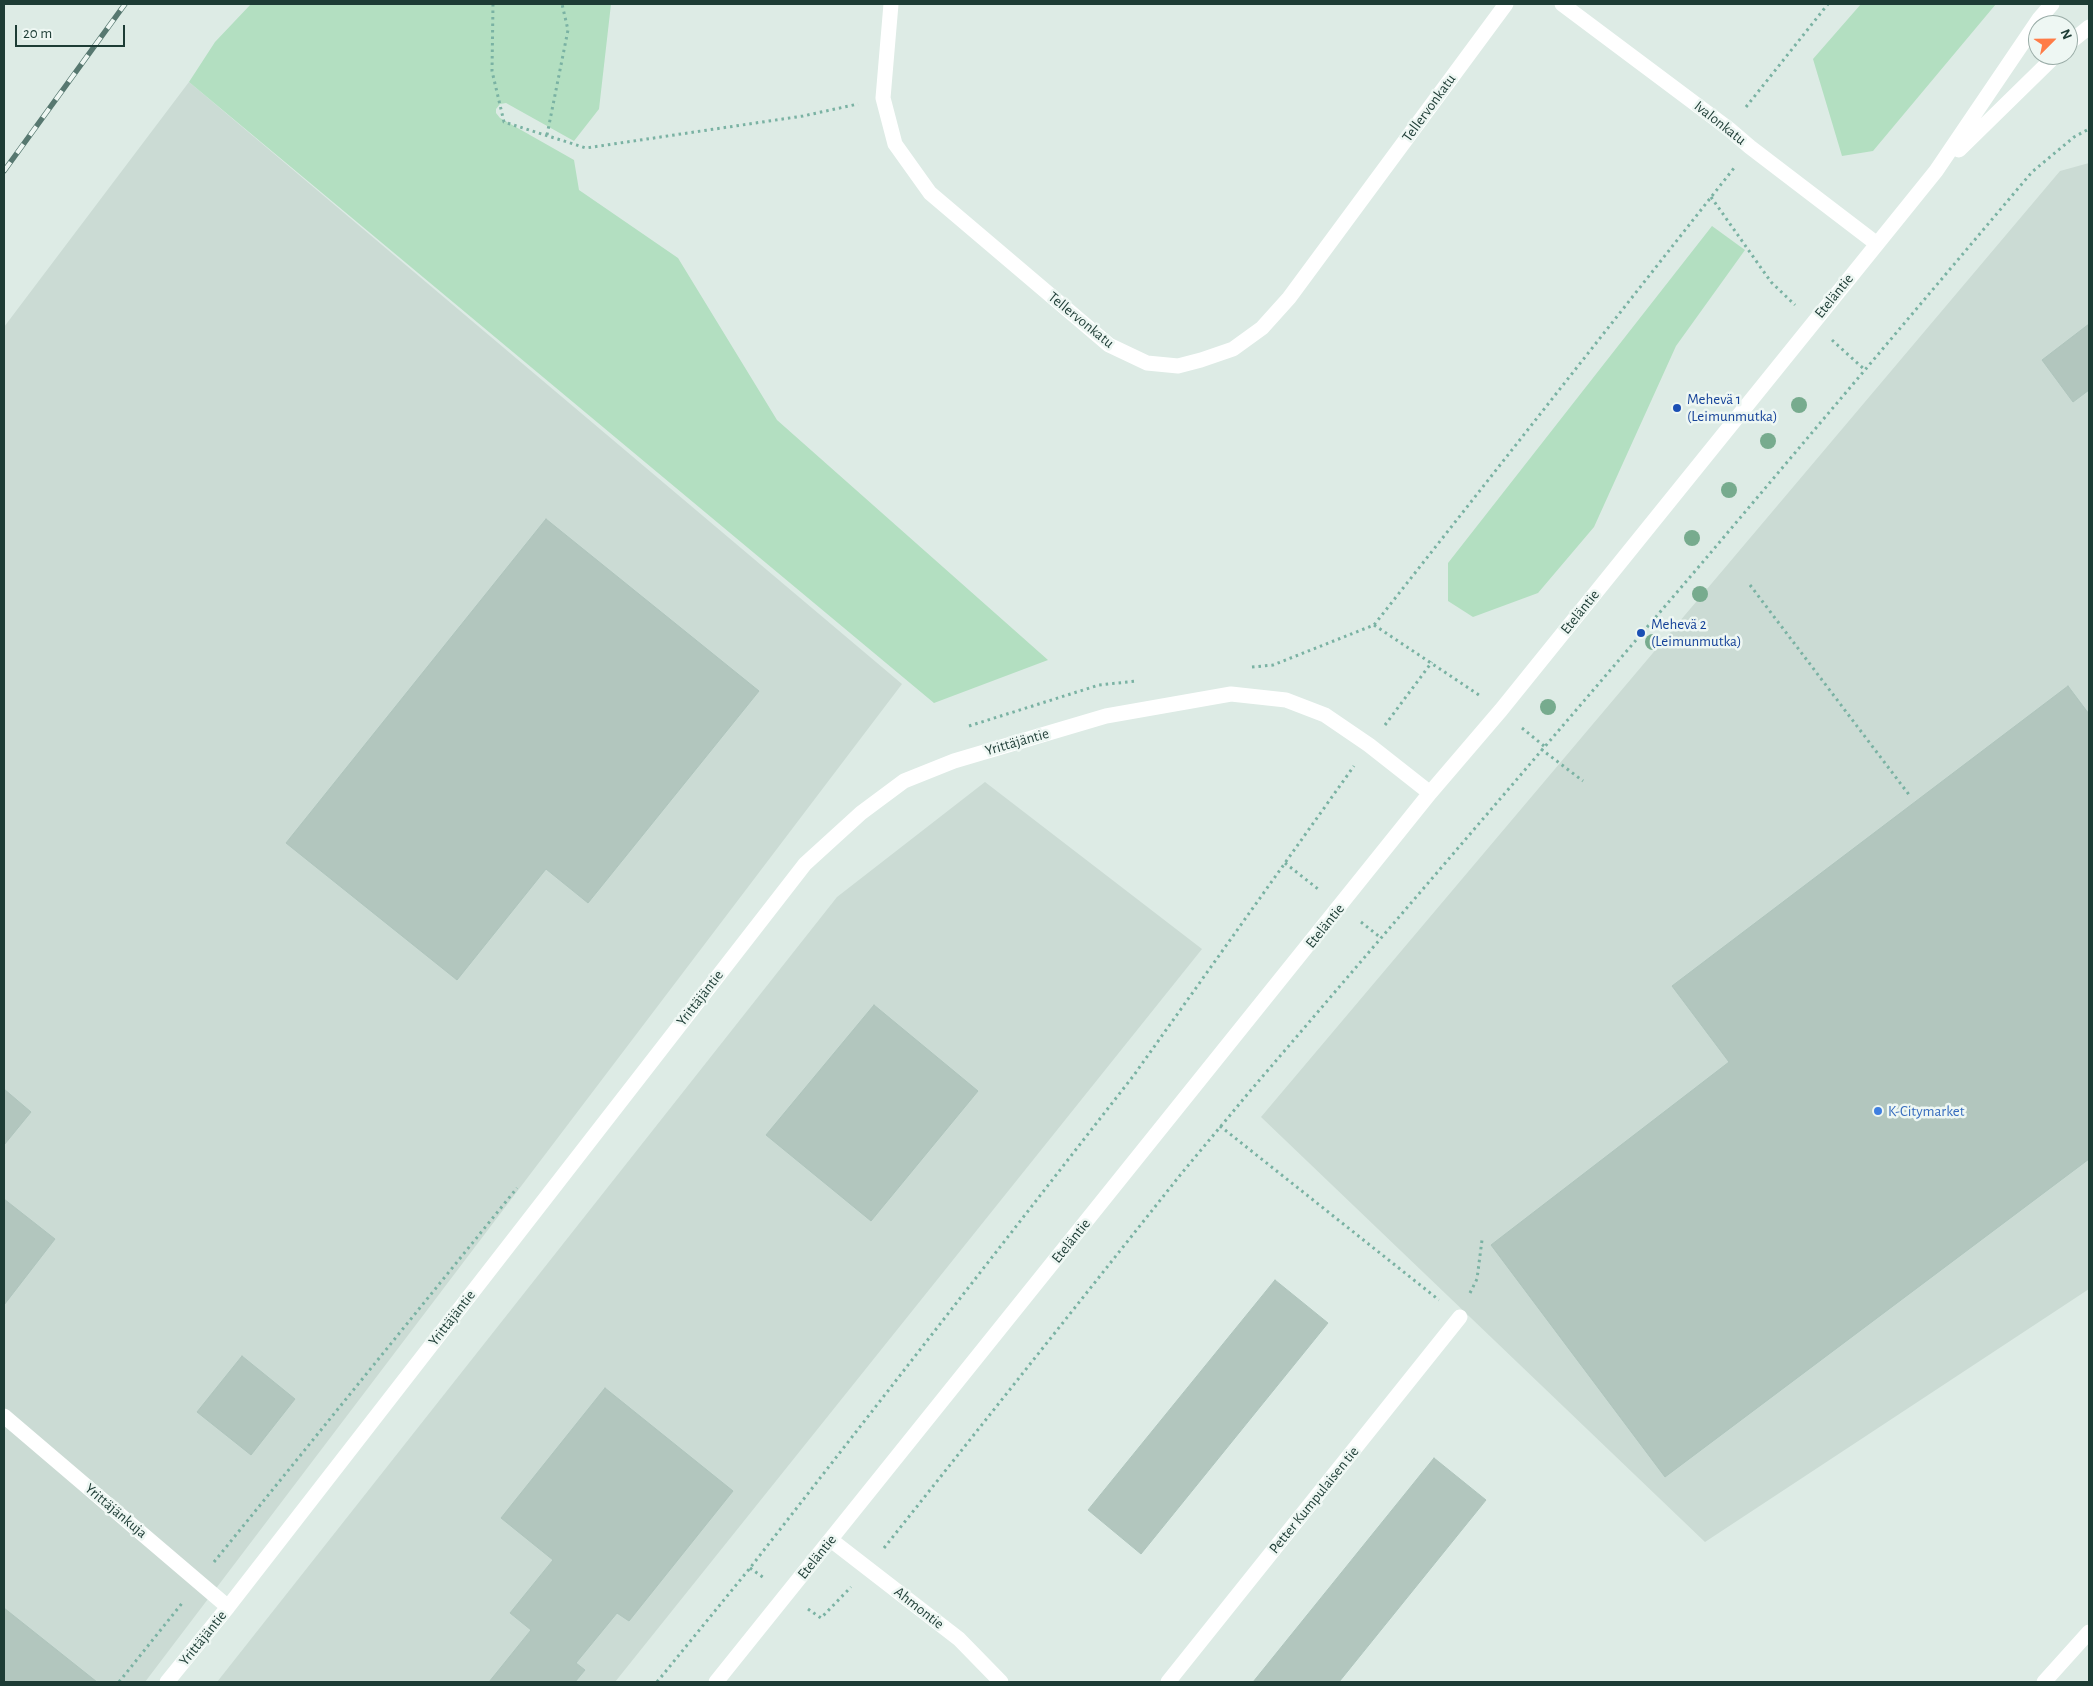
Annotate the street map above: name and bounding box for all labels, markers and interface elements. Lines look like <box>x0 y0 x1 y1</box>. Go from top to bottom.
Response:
scale bar <box>18 15 128 47</box>
north arrow <box>2028 15 2078 65</box>
text: 20 m <box>23 26 52 41</box>
text: N <box>2058 27 2074 42</box>
street label: Tellervonkatu <box>1398 71 1460 145</box>
street label: Ivalonkatu <box>1690 97 1750 149</box>
street label: Eteläntie <box>1811 270 1857 322</box>
street label: Tellervonkatu <box>1044 288 1118 352</box>
place label: Mehevä 1 (Leimunmutka) <box>1687 390 1777 425</box>
marker: Mehevä 1 (Leimunmutka) <box>1671 402 1683 414</box>
street label: Eteläntie <box>1557 586 1603 638</box>
place label: Mehevä 2 (Leimunmutka) <box>1651 615 1741 650</box>
marker: Mehevä 2 (Leimunmutka) <box>1635 627 1647 639</box>
street label: Yrittäjäntie <box>983 724 1051 760</box>
street label: Eteläntie <box>1302 900 1348 952</box>
street label: Yrittäjäntie <box>673 967 727 1029</box>
place label: K-Citymarket <box>1888 1102 1964 1120</box>
marker: K-Citymarket <box>1872 1105 1884 1117</box>
street label: Eteläntie <box>1048 1215 1094 1267</box>
street label: Yrittäjäntie <box>425 1287 479 1349</box>
street label: Petter Kumpulaisen tie <box>1265 1443 1363 1557</box>
street label: Yrittäjänkuja <box>81 1480 151 1542</box>
street label: Eteläntie <box>794 1531 840 1583</box>
street label: Ahmontie <box>890 1583 948 1633</box>
street label: Yrittäjäntie <box>175 1607 231 1669</box>

